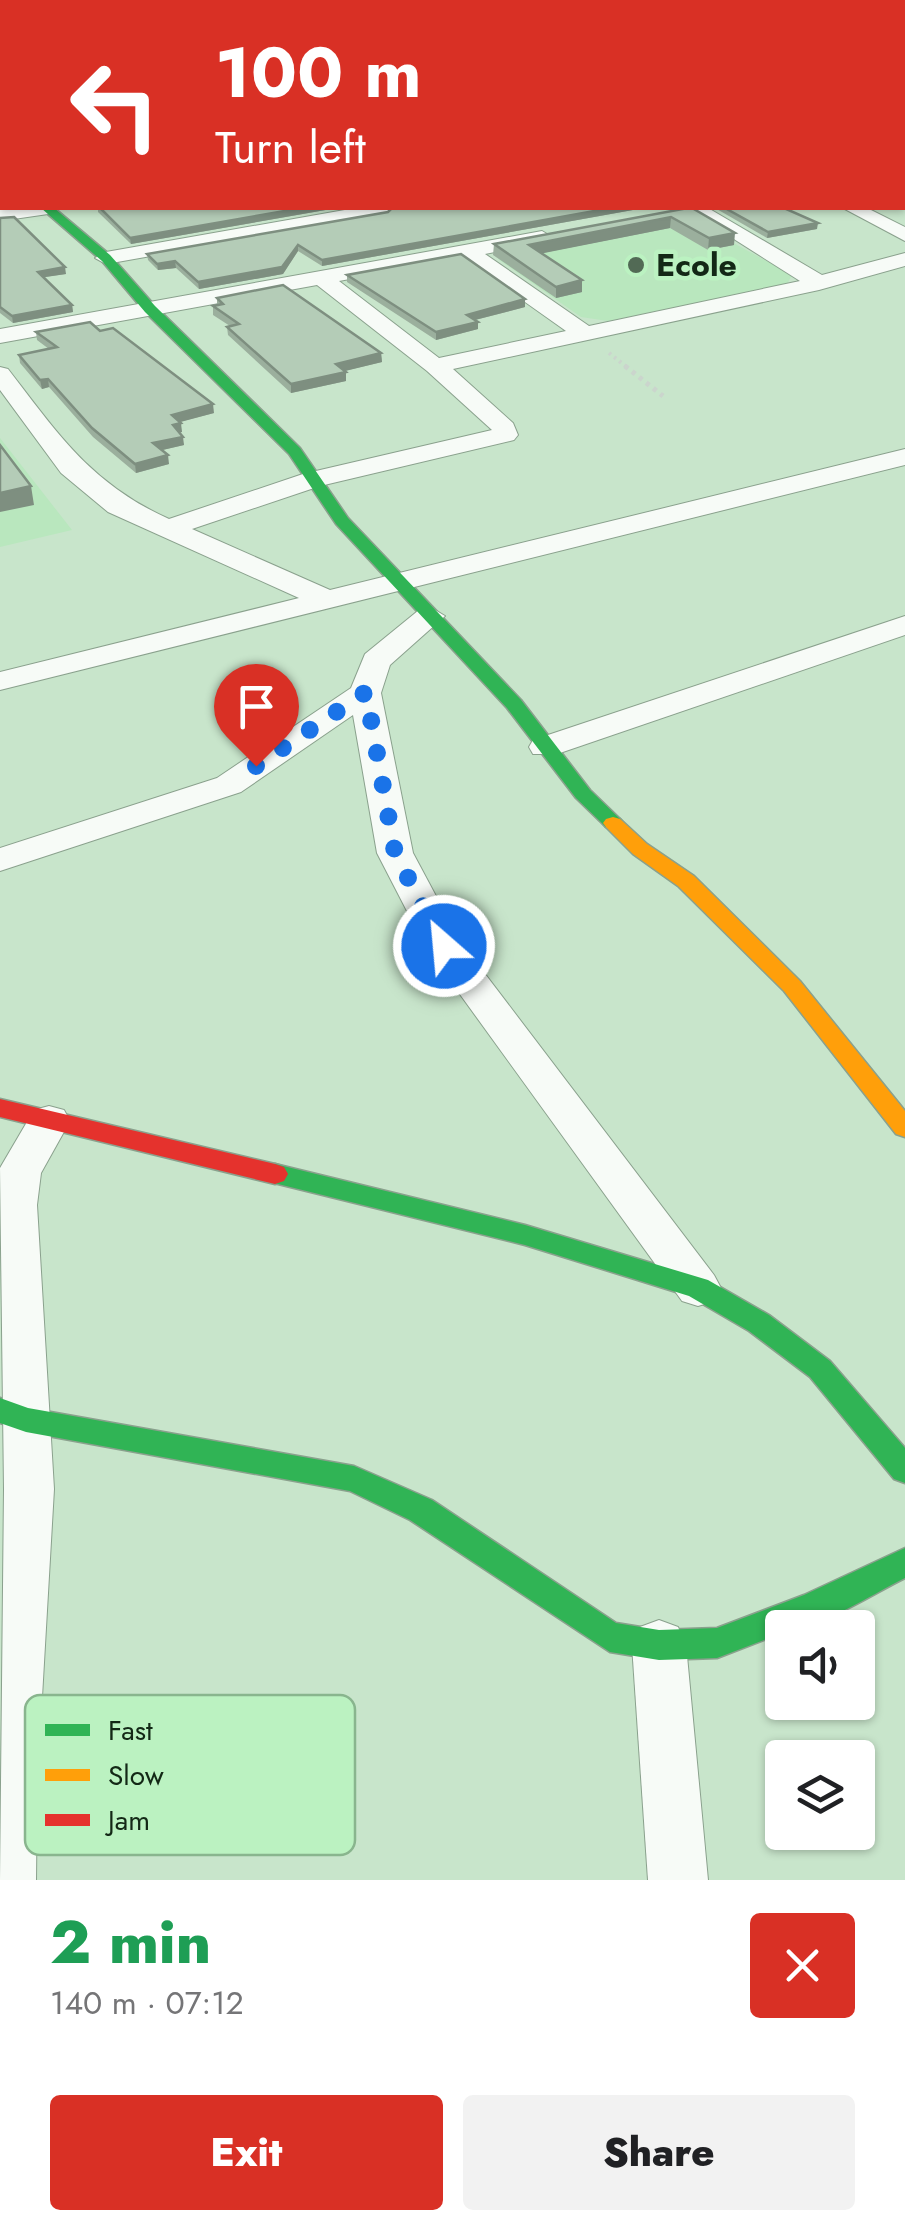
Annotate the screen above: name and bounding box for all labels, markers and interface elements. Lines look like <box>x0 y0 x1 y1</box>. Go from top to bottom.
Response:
text: 100 m <box>215 22 422 123</box>
icon: left <box>50 40 180 170</box>
text: Turn left <box>215 115 366 180</box>
place label: Ecole <box>656 242 737 288</box>
marker: Ecole <box>625 254 647 276</box>
pin <box>214 664 299 767</box>
icon: arrive <box>229 679 284 734</box>
position arrow <box>392 894 496 998</box>
map controls <box>765 1610 875 1850</box>
button: sound <box>765 1610 875 1720</box>
legend <box>25 1695 355 1855</box>
text: Fast <box>108 1710 153 1751</box>
button: layers <box>765 1740 875 1850</box>
text: Slow <box>108 1755 164 1796</box>
text: Jam <box>104 1800 150 1841</box>
text: 2 min <box>50 1899 211 1986</box>
button: close <box>750 1913 855 2018</box>
text: 140 m · 07:12 <box>50 1980 244 2026</box>
button: Exit <box>50 2095 443 2210</box>
button: Share <box>463 2095 855 2210</box>

